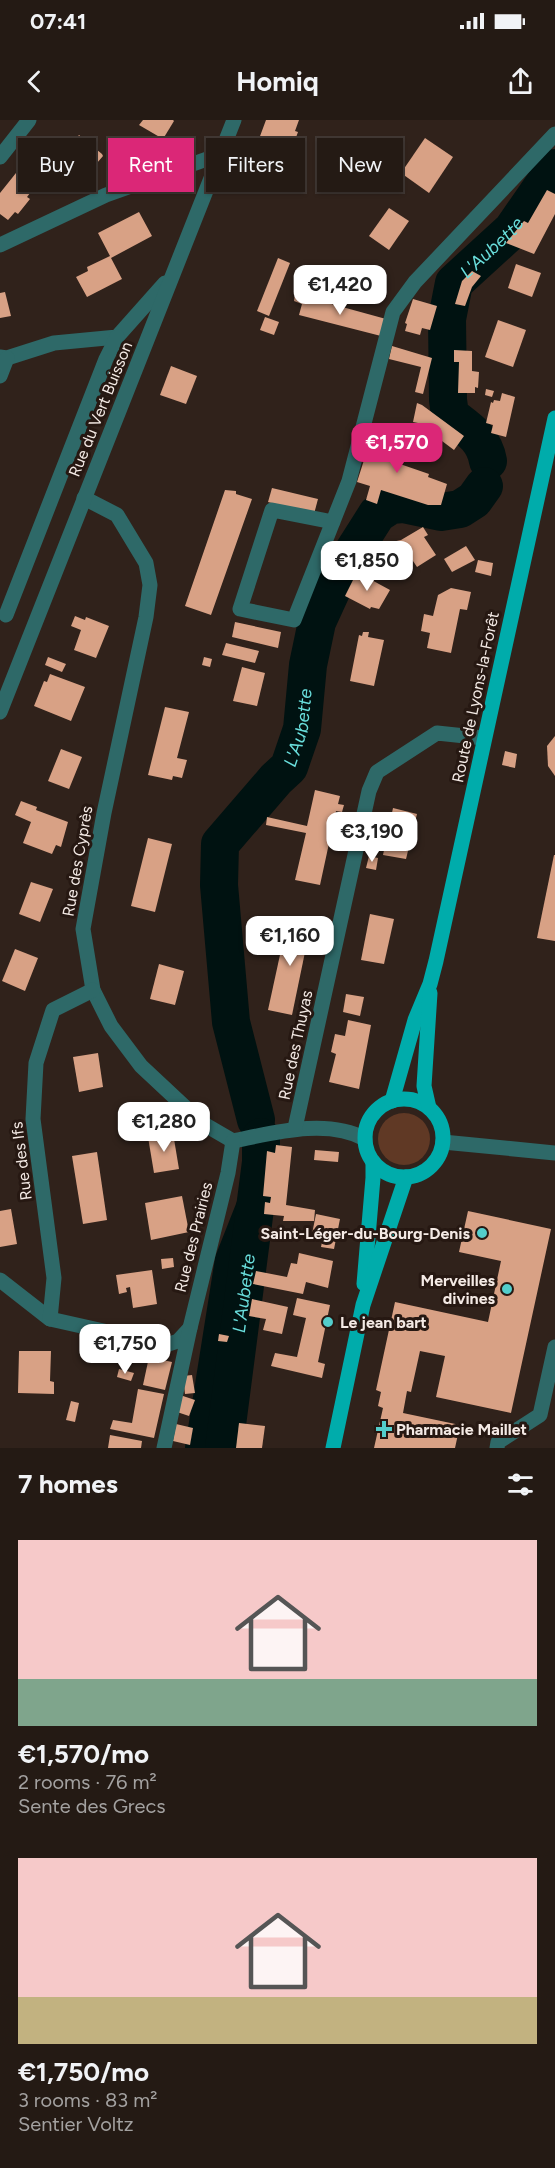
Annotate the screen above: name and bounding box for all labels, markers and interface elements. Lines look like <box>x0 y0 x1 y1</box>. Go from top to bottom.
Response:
text: 07:41 <box>30 8 86 35</box>
icon: back <box>18 65 51 98</box>
text: Homiq <box>236 65 319 98</box>
icon: share <box>504 65 537 98</box>
chip: Buy <box>18 138 96 192</box>
chip: Rent <box>108 138 194 192</box>
chip: Filters <box>206 138 305 192</box>
chip: New <box>317 138 403 192</box>
water label: L'Aubette <box>455 213 528 283</box>
pin: €1,420 <box>291 265 389 316</box>
text: €1,420 <box>308 272 372 296</box>
street label: Rue du Vert Buisson <box>65 339 136 480</box>
pin: €1,570 <box>348 423 446 474</box>
text: €1,570 <box>365 430 429 454</box>
pin: €1,850 <box>318 541 416 592</box>
text: €1,850 <box>335 548 399 572</box>
street label: Route de Lyons-la-Forêt <box>448 610 503 784</box>
water label: L'Aubette <box>279 688 317 770</box>
street label: Rue des Cyprès <box>58 804 97 918</box>
pin: €3,190 <box>323 812 421 863</box>
text: €3,190 <box>340 819 404 843</box>
pin: €1,160 <box>241 916 339 967</box>
text: €1,160 <box>260 923 320 947</box>
street label: Rue des Thuyas <box>275 989 316 1102</box>
pin: €1,280 <box>115 1102 213 1153</box>
text: €1,280 <box>132 1109 196 1133</box>
street label: Rue des Ifs <box>7 1121 36 1201</box>
street label: Rue des Prairies <box>171 1180 216 1294</box>
place label: Saint-Léger-du-Bourg-Denis <box>261 1224 471 1243</box>
marker: Saint-Léger-du-Bourg-Denis <box>475 1226 489 1240</box>
water label: L'Aubette <box>228 1252 260 1334</box>
place label: Merveilles divines <box>420 1271 496 1308</box>
marker: Merveilles divines <box>500 1282 514 1296</box>
place label: Le jean bart <box>340 1313 427 1332</box>
marker: Le jean bart <box>321 1315 335 1329</box>
pin: €1,750 <box>76 1324 174 1375</box>
text: €1,750 <box>93 1331 157 1355</box>
place label: Pharmacie Maillet <box>396 1420 527 1439</box>
marker: Pharmacie Maillet <box>377 1422 391 1436</box>
text: 7 homes <box>18 1468 118 1500</box>
icon: filters <box>504 1468 537 1501</box>
icon: home <box>224 1579 332 1687</box>
text: €1,570/mo <box>18 1738 149 1770</box>
text: 2 rooms · 76 m² <box>18 1770 157 1794</box>
text: Sente des Grecs <box>18 1794 166 1818</box>
icon: home <box>224 1897 332 2005</box>
text: €1,750/mo <box>18 2056 149 2088</box>
text: 3 rooms · 83 m² <box>18 2088 157 2112</box>
text: Sentier Voltz <box>18 2112 134 2136</box>

